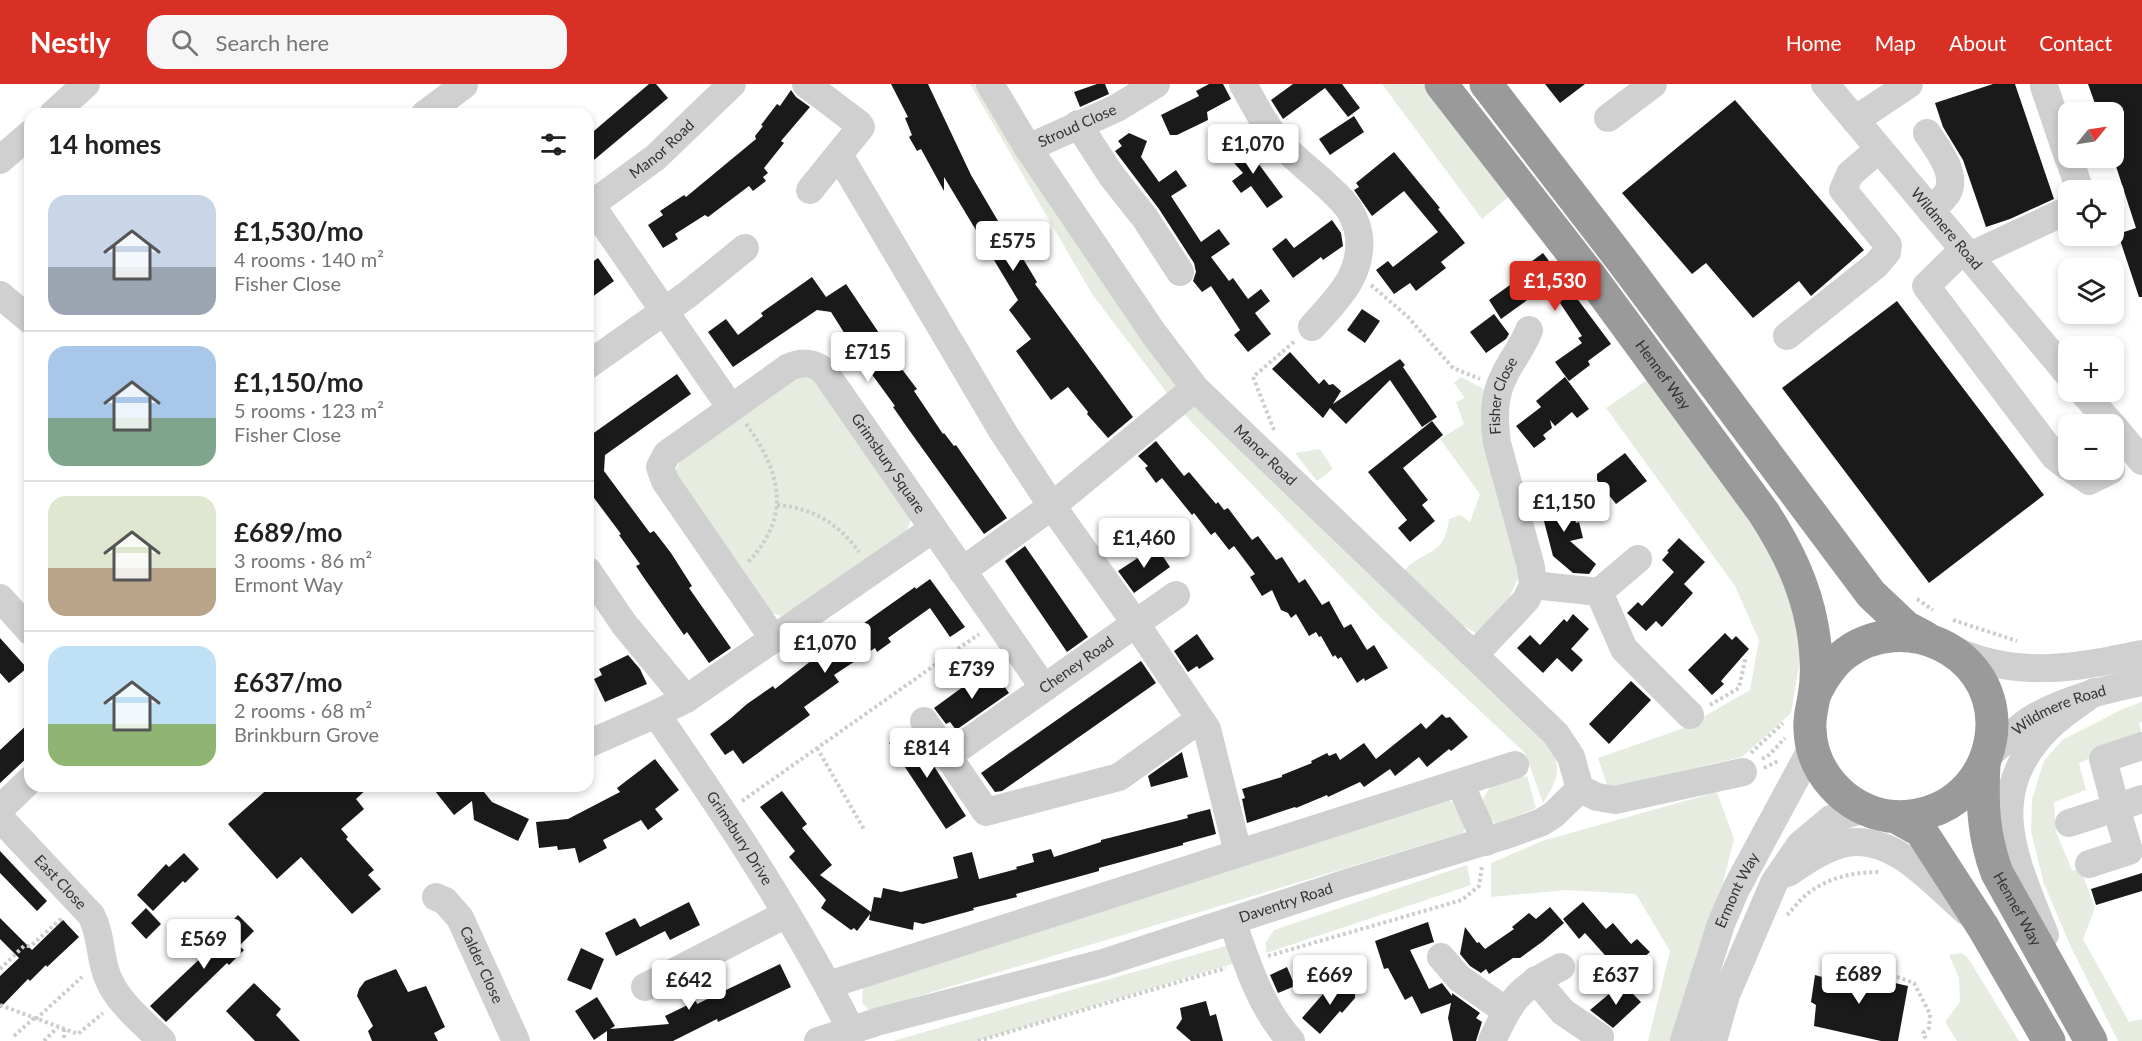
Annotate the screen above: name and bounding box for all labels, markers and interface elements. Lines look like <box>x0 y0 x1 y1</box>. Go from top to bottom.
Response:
search box <box>147 15 567 69</box>
text: Nestly <box>30 25 111 59</box>
icon: search <box>168 26 201 59</box>
text: Search here <box>216 29 329 56</box>
text: Home <box>1786 30 1842 55</box>
text: Map <box>1875 30 1916 55</box>
text: About <box>1949 30 2006 55</box>
text: Contact <box>2039 30 2112 55</box>
street label: Stroud Close <box>1035 99 1119 150</box>
north arrow <box>2058 102 2124 168</box>
map controls <box>2058 102 2124 480</box>
street label: Manor Road <box>625 115 697 182</box>
pin: £1,070 <box>1204 124 1302 175</box>
text: 14 homes <box>48 128 161 160</box>
icon: filters <box>537 128 570 161</box>
text: £1,070 <box>1222 131 1284 155</box>
button: locate <box>2058 180 2124 246</box>
street label: Wildmere Road <box>1908 184 1987 273</box>
text: £1,530/mo <box>234 215 364 247</box>
icon: home <box>96 219 168 291</box>
pin: £575 <box>977 221 1049 272</box>
text: £575 <box>990 228 1036 252</box>
text: 4 rooms · 140 m² <box>234 247 384 271</box>
button: layers <box>2058 258 2124 324</box>
pin: £1,530 <box>1506 261 1604 312</box>
text: £1,530 <box>1524 268 1586 292</box>
text: Fisher Close <box>234 271 341 295</box>
pin: £715 <box>832 332 904 383</box>
street label: Hennef Way <box>1632 336 1695 413</box>
button: + <box>2058 336 2124 402</box>
text: £715 <box>845 339 891 363</box>
street label: Fisher Close <box>1485 353 1521 436</box>
text: £1,150/mo <box>234 366 364 398</box>
icon: home <box>96 370 168 442</box>
text: 5 rooms · 123 m² <box>234 398 384 422</box>
street label: Grimsbury Square <box>848 409 930 516</box>
button: − <box>2058 414 2124 480</box>
street label: Manor Road <box>1231 420 1301 489</box>
text: Fisher Close <box>234 422 341 446</box>
pin: £1,150 <box>1515 482 1613 533</box>
text: £1,150 <box>1533 489 1595 513</box>
text: £689/mo <box>234 516 342 548</box>
pin: £1,460 <box>1095 518 1193 569</box>
icon: home <box>96 520 168 592</box>
text: £1,460 <box>1113 525 1175 549</box>
text: 3 rooms · 86 m² <box>234 548 372 572</box>
text: Ermont Way <box>234 572 343 596</box>
pin: £1,070 <box>776 623 874 674</box>
text: £1,070 <box>794 630 856 654</box>
street label: Cheney Road <box>1035 632 1117 697</box>
pin: £739 <box>936 649 1008 700</box>
text: £739 <box>949 656 995 680</box>
text: £637/mo <box>234 666 342 698</box>
icon: home <box>96 670 168 742</box>
street label: Wildmere Road <box>2008 681 2108 738</box>
text: 2 rooms · 68 m² <box>234 698 372 722</box>
text: Brinkburn Grove <box>234 722 379 746</box>
pin: £814 <box>891 728 963 779</box>
text: £814 <box>904 735 950 759</box>
street label: Grimsbury Drive <box>703 787 777 888</box>
street label: Ermont Way <box>1710 849 1762 930</box>
street label: East Close <box>31 850 91 913</box>
street label: Hennef Way <box>1990 868 2046 949</box>
street label: Daventry Road <box>1236 878 1335 926</box>
pin: £569 <box>168 919 240 970</box>
street label: Calder Close <box>457 923 508 1006</box>
text: £569 <box>181 926 227 950</box>
pin: £689 <box>1823 954 1895 1005</box>
pin: £669 <box>1294 955 1366 1006</box>
pin: £637 <box>1580 955 1652 1006</box>
pin: £642 <box>653 960 725 1011</box>
text: £689 <box>1836 961 1882 985</box>
text: £669 <box>1307 962 1353 986</box>
text: £637 <box>1593 962 1639 986</box>
text: £642 <box>666 967 712 991</box>

